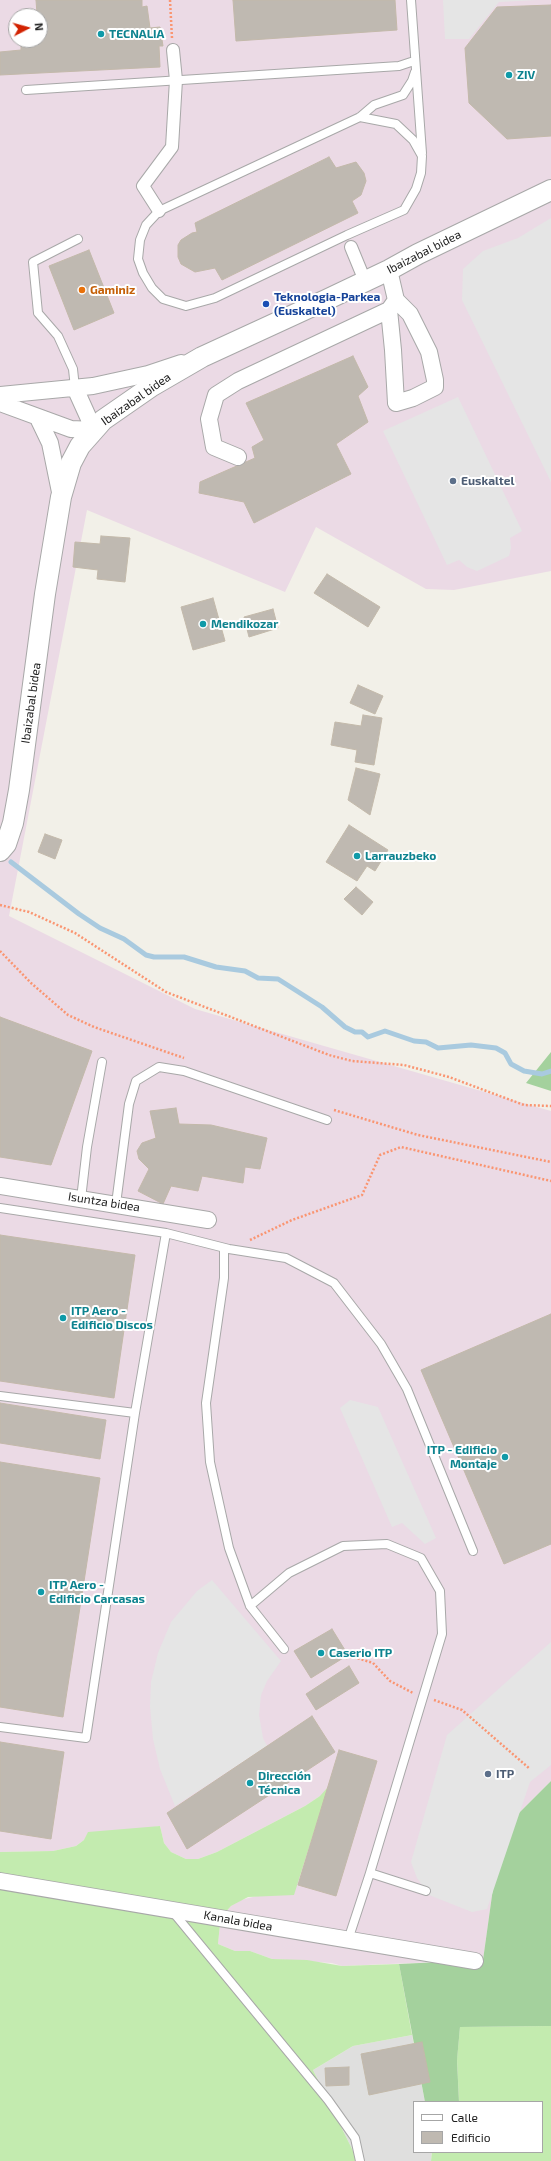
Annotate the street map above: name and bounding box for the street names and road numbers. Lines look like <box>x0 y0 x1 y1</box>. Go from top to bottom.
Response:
street label: Ibaizabal bidea <box>384 227 464 277</box>
street label: Ibaizabal bidea <box>98 370 174 428</box>
street label: Ibaizabal bidea <box>18 662 44 744</box>
street label: Isuntza bidea <box>67 1189 141 1215</box>
street label: Kanala bidea <box>202 1908 274 1934</box>

